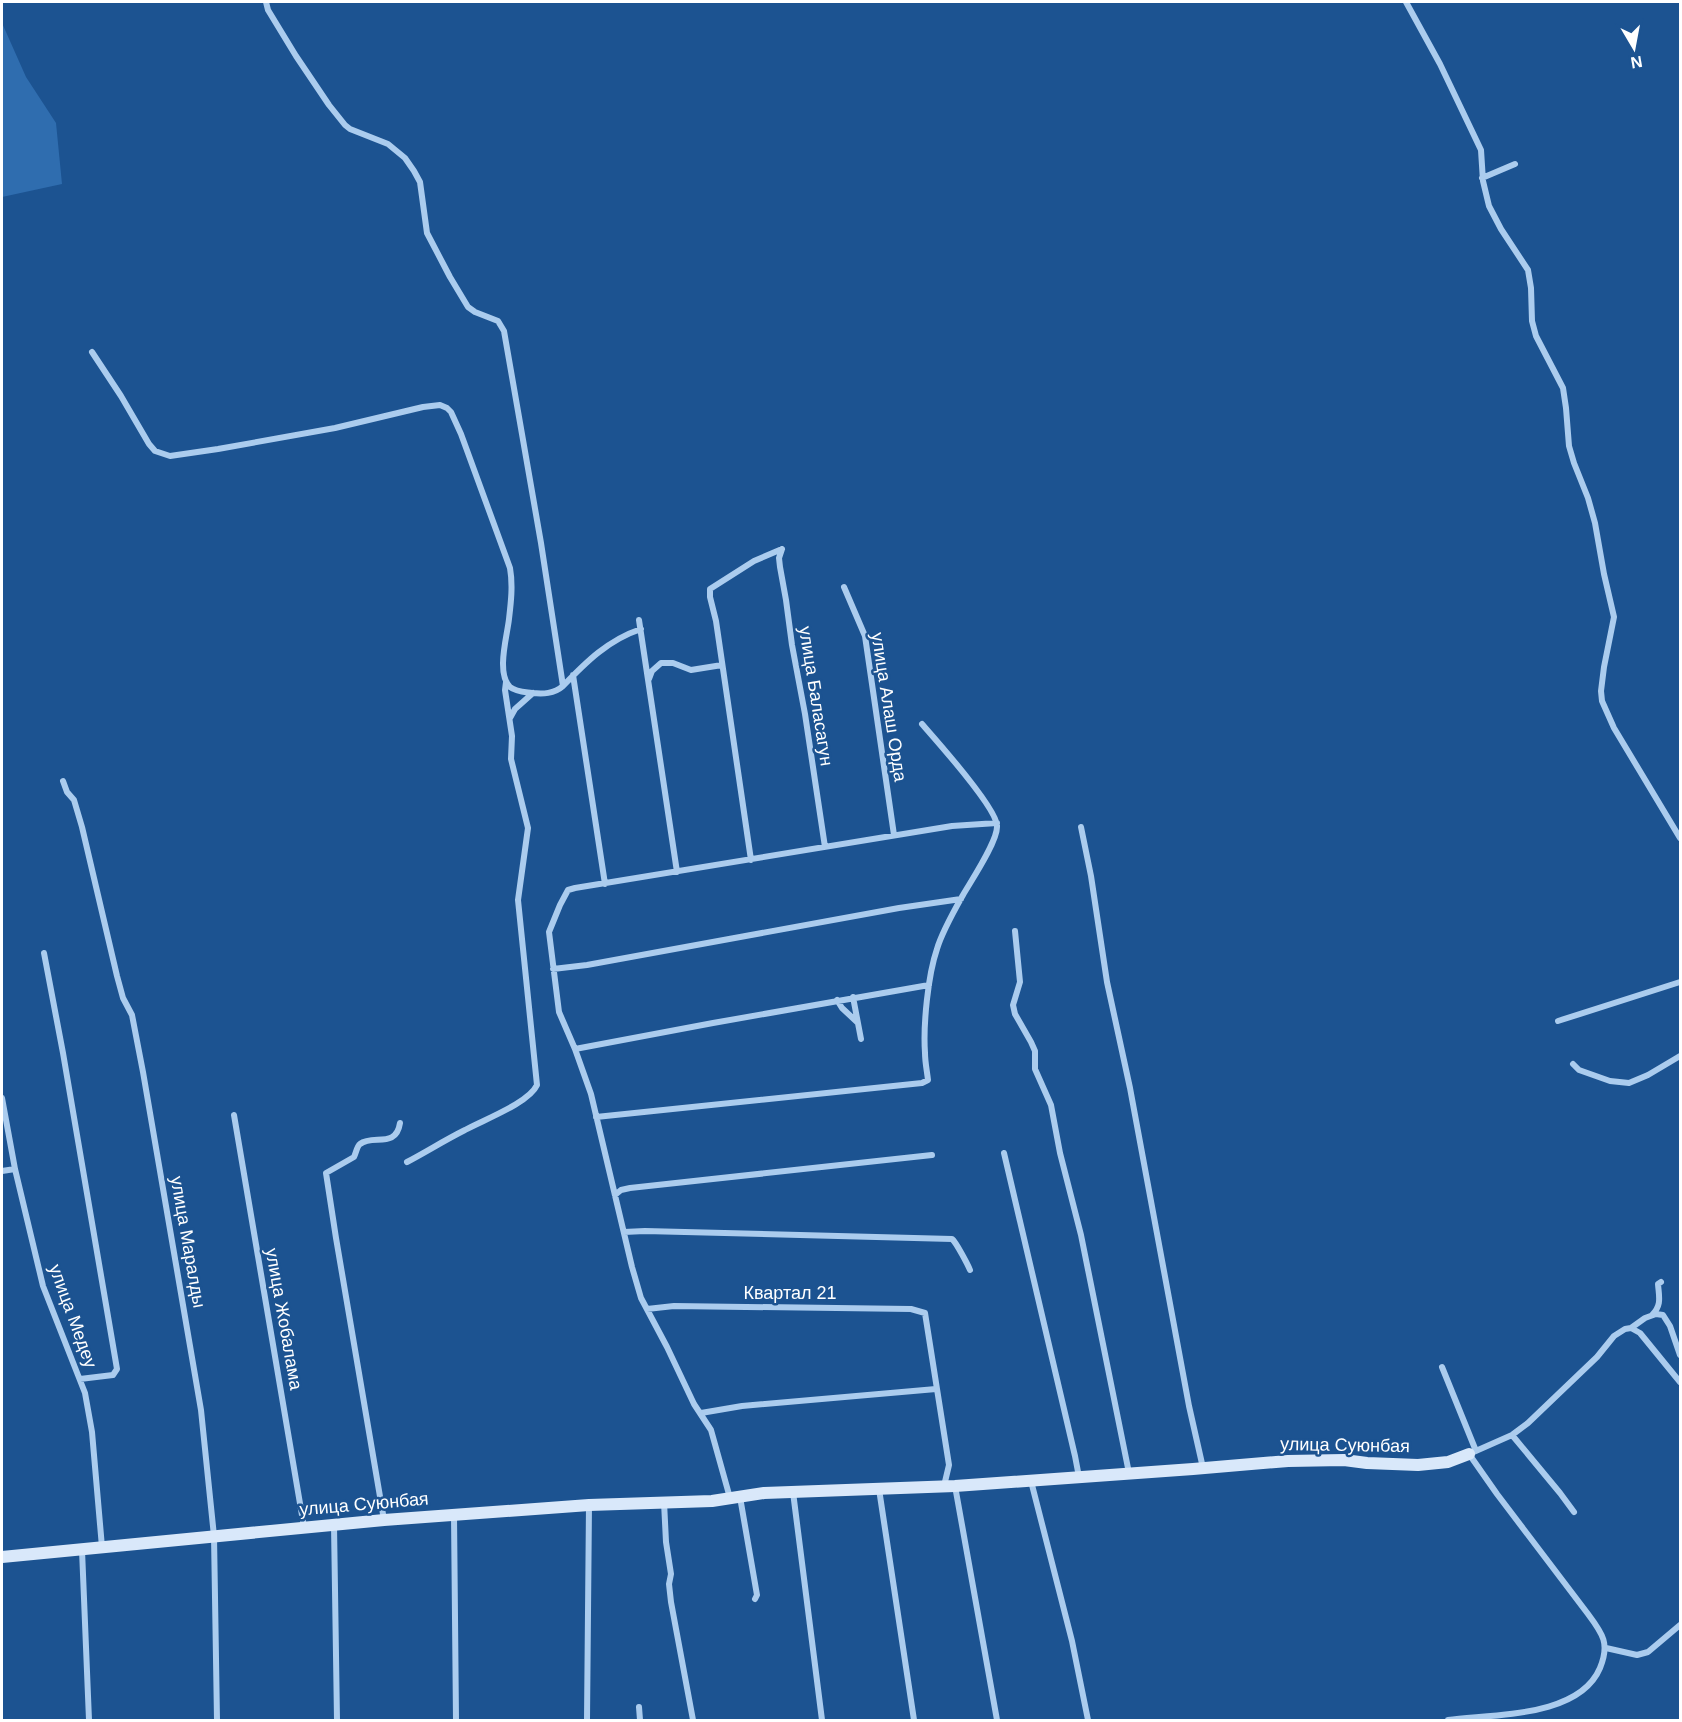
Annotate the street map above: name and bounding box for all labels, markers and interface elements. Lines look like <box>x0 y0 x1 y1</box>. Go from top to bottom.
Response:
north arrow <box>1604 18 1664 78</box>
text: N <box>1629 53 1644 72</box>
street label: улица Баласагун <box>795 625 837 767</box>
street label: улица Алаш Орда <box>867 631 911 784</box>
street label: улица Маралды <box>167 1174 209 1310</box>
street label: улица Жобалама <box>262 1246 306 1392</box>
street label: улица Медеу <box>45 1262 101 1370</box>
street label: Квартал 21 <box>743 1283 837 1303</box>
street label: улица Суюнбая <box>1280 1434 1410 1456</box>
street label: улица Суюнбая <box>299 1488 429 1520</box>

